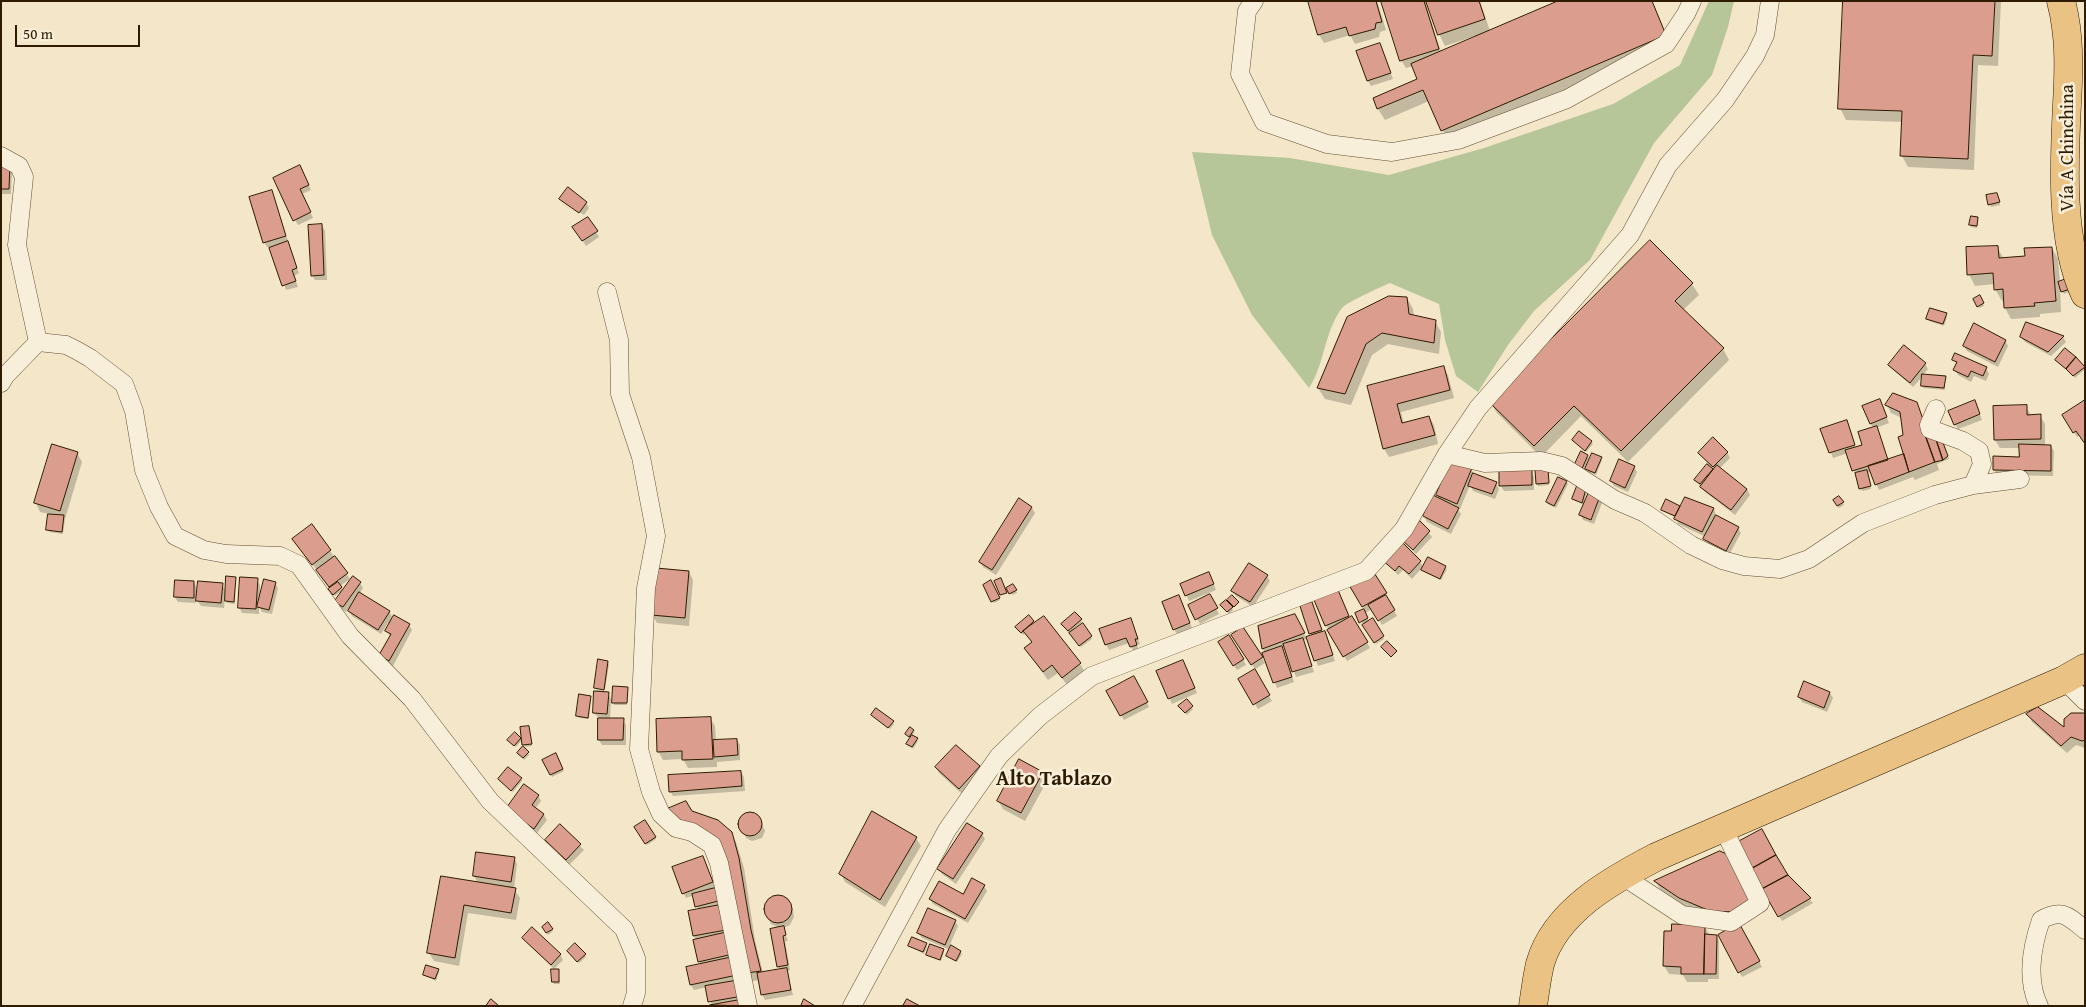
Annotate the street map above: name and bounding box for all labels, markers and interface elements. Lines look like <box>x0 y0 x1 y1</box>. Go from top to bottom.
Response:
scale bar <box>18 15 142 47</box>
text: 50 m <box>23 23 53 44</box>
street label: Vía A Chinchina <box>2057 84 2079 212</box>
district label: Alto Tablazo <box>996 767 1112 793</box>

